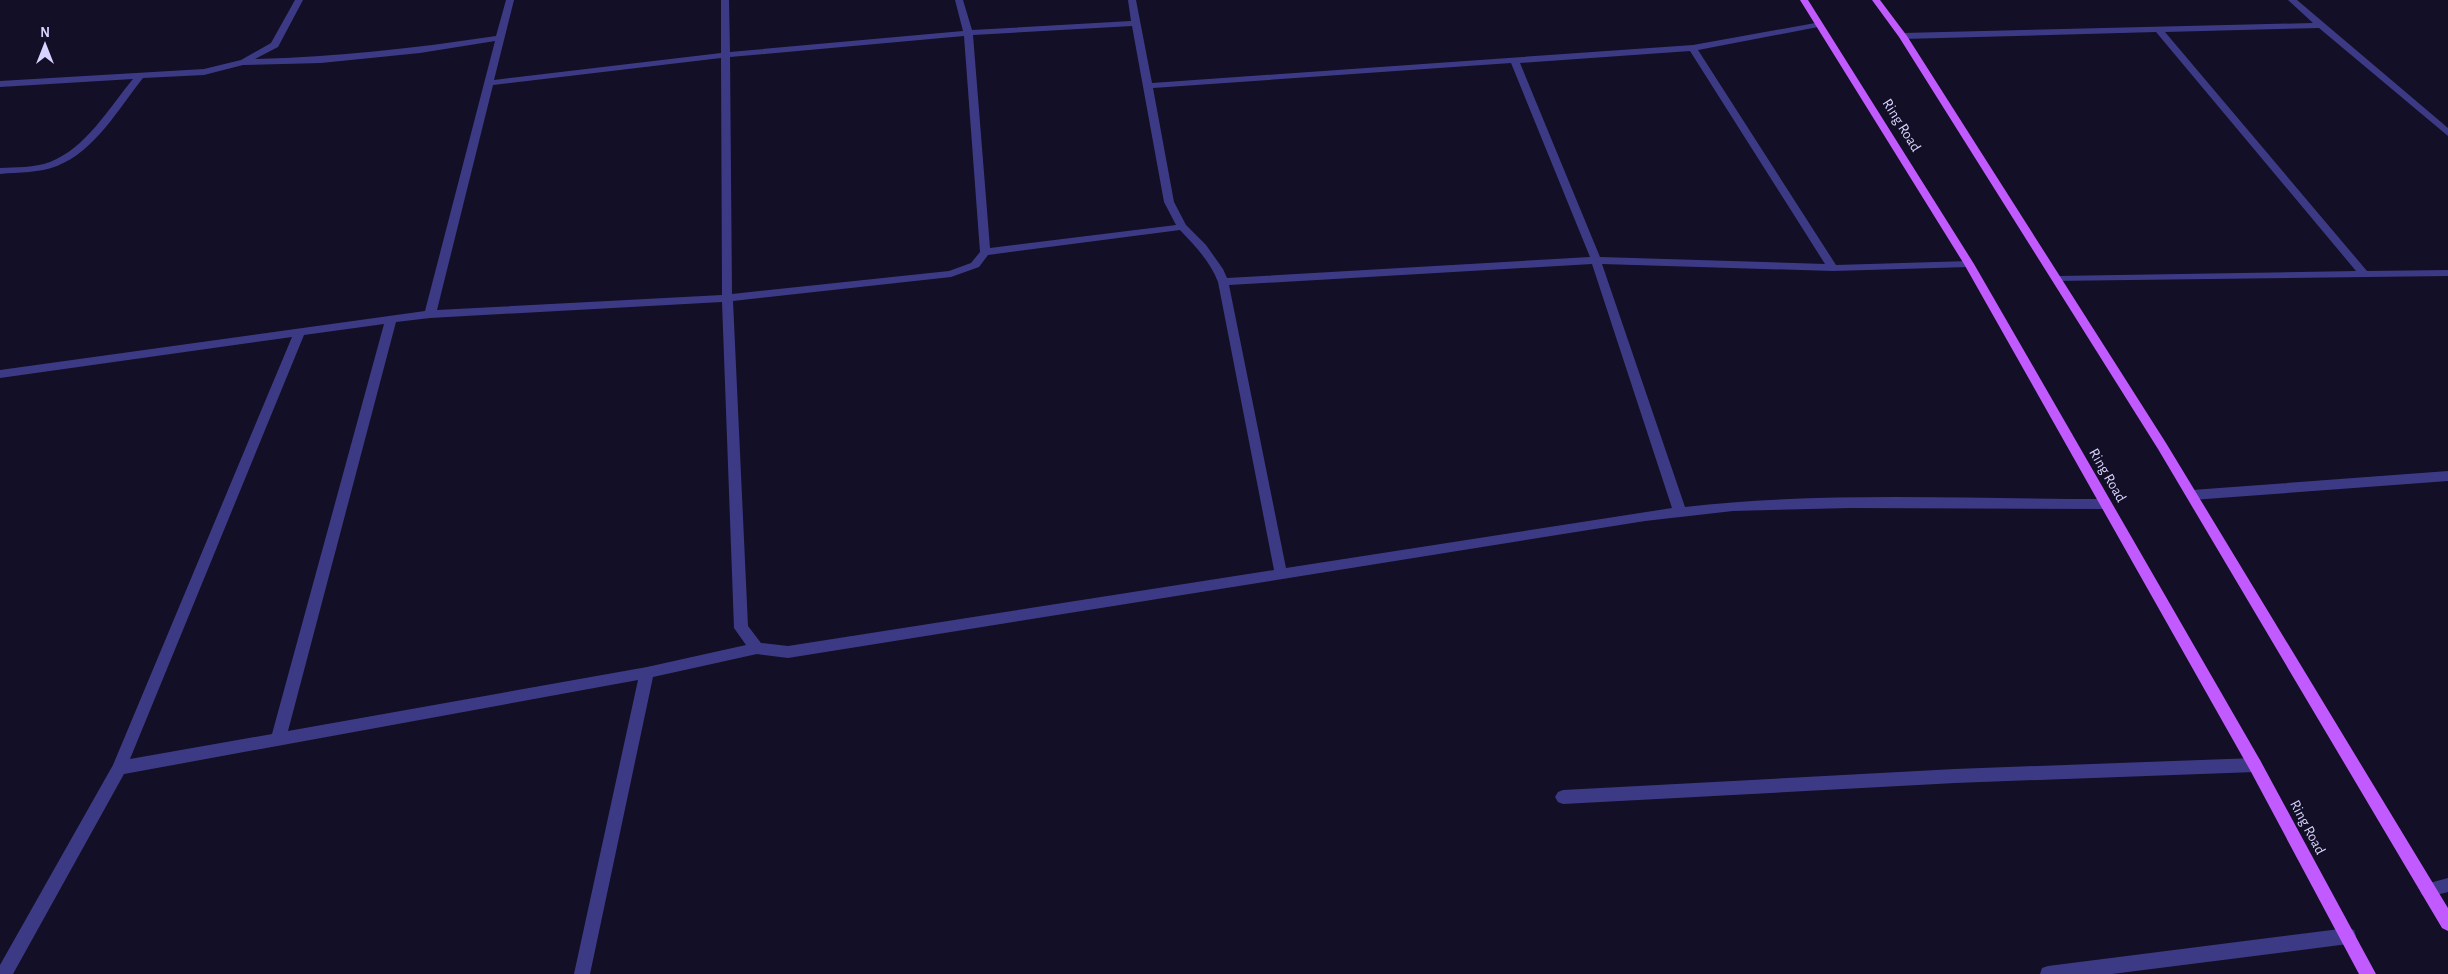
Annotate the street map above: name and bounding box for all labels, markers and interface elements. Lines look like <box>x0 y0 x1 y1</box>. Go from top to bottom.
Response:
north arrow <box>20 20 70 70</box>
text: N <box>40 26 50 40</box>
street label: Ring Road <box>1880 96 1924 155</box>
street label: Ring Road <box>2086 446 2129 505</box>
street label: Ring Road <box>2287 798 2328 857</box>

